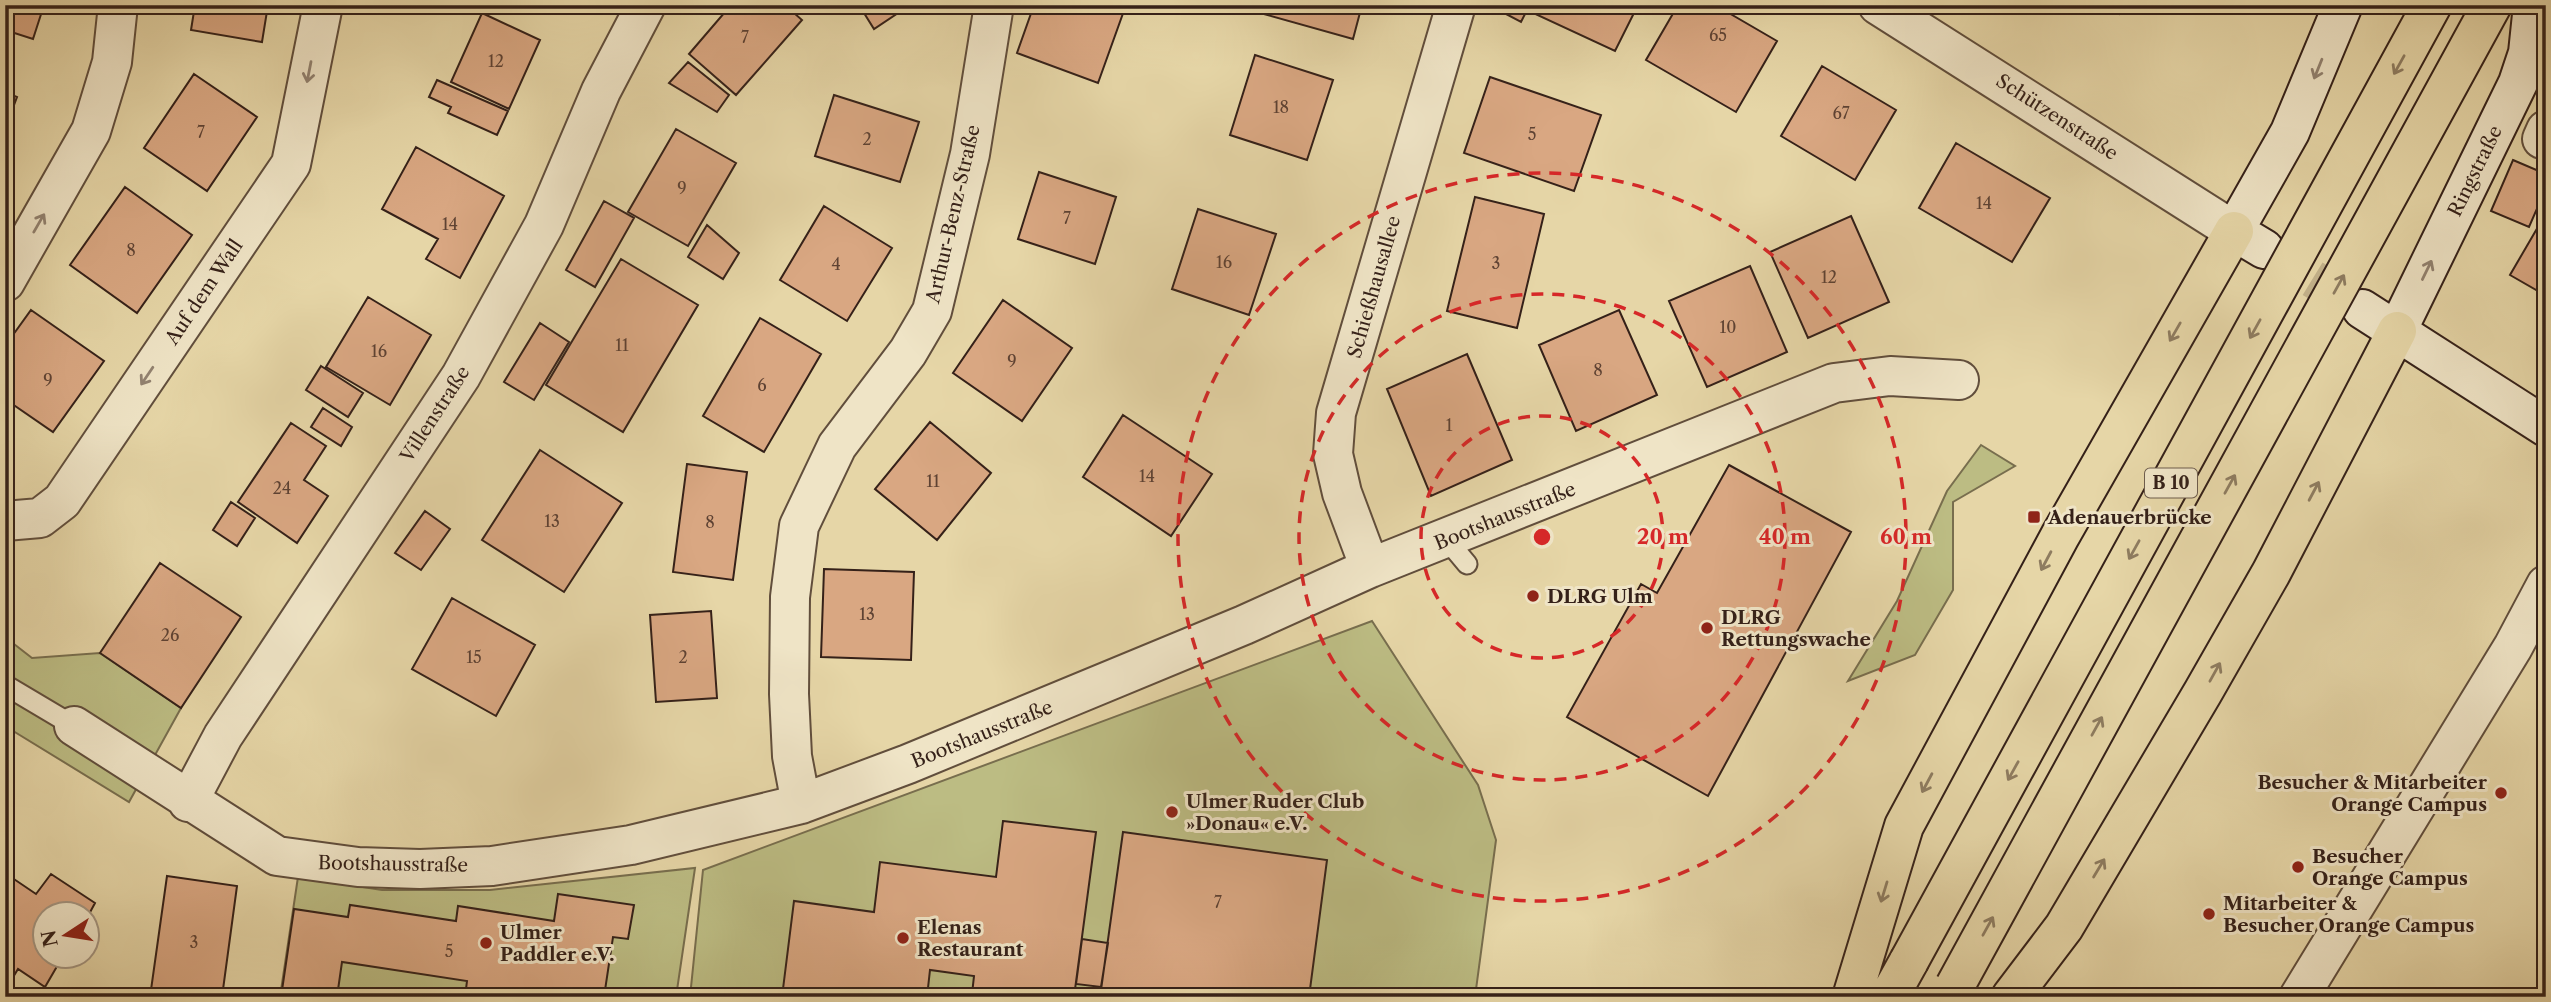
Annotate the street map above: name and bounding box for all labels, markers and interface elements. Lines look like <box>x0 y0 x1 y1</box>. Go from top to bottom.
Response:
house number: 65 <box>1709 25 1727 45</box>
house number: 7 <box>741 27 749 47</box>
house number: 12 <box>488 51 504 71</box>
one-way arrow <box>2392 54 2405 75</box>
one-way arrow <box>2310 57 2323 79</box>
one-way arrow <box>302 60 316 83</box>
street label: Schützenstraße <box>1992 69 2122 165</box>
house number: 18 <box>1273 97 1289 117</box>
house number: 67 <box>1832 103 1850 123</box>
house number: 7 <box>197 122 205 142</box>
street label: Ringstraße <box>2443 122 2507 220</box>
street label: Arthur-Benz-Straße <box>921 123 985 306</box>
house number: 5 <box>1528 124 1536 144</box>
house number: 2 <box>862 129 872 149</box>
house number: 9 <box>677 178 687 198</box>
house number: 14 <box>1976 193 1992 213</box>
house number: 7 <box>1063 208 1071 228</box>
one-way arrow <box>32 213 46 233</box>
street label: Schießhausallee <box>1343 213 1405 361</box>
house number: 14 <box>442 214 458 234</box>
street label: Auf dem Wall <box>160 235 248 350</box>
house number: 8 <box>126 240 136 260</box>
house number: 16 <box>1216 252 1232 272</box>
house number: 3 <box>1492 253 1500 273</box>
house number: 4 <box>831 254 841 274</box>
one-way arrow <box>2420 260 2434 281</box>
house number: 12 <box>1821 267 1837 287</box>
one-way arrow <box>2332 275 2346 295</box>
house number: 10 <box>1720 317 1736 337</box>
one-way arrow <box>2248 318 2261 339</box>
one-way arrow <box>2168 322 2182 342</box>
house number: 11 <box>615 335 629 355</box>
house number: 16 <box>371 341 387 361</box>
house number: 9 <box>1007 351 1017 371</box>
house number: 8 <box>1593 360 1603 380</box>
street label: Villenstraße <box>395 362 475 467</box>
one-way arrow <box>140 366 154 385</box>
house number: 9 <box>43 370 53 390</box>
house number: 6 <box>757 375 767 395</box>
house number: 1 <box>1446 415 1453 435</box>
house number: 14 <box>1139 466 1155 486</box>
road number: B 10 <box>2145 468 2197 498</box>
house number: 11 <box>926 471 940 491</box>
one-way arrow <box>2224 474 2237 495</box>
street label: Bootshausstraße <box>1431 477 1579 555</box>
house number: 24 <box>273 478 291 498</box>
one-way arrow <box>2308 481 2322 502</box>
place label: Adenauerbrücke <box>2047 506 2212 529</box>
marker: Adenauerbrücke <box>2026 509 2042 525</box>
house number: 13 <box>544 511 560 531</box>
house number: 8 <box>705 512 715 532</box>
text: 20 m <box>1637 524 1689 549</box>
text: 40 m <box>1759 524 1811 549</box>
text: 60 m <box>1880 524 1932 549</box>
centre of rings <box>1530 525 1554 549</box>
one-way arrow <box>2127 540 2141 560</box>
one-way arrow <box>2039 550 2053 570</box>
place label: DLRG Ulm <box>1547 585 1653 608</box>
marker: DLRG Ulm <box>1525 588 1541 604</box>
house number: 13 <box>859 604 875 624</box>
place label: DLRG Rettungswache <box>1721 606 1871 651</box>
marker: DLRG Rettungswache <box>1699 620 1715 636</box>
house number: 26 <box>161 625 179 645</box>
house number: 15 <box>466 647 482 667</box>
house number: 2 <box>678 647 688 667</box>
one-way arrow <box>2209 662 2222 683</box>
street label: Bootshausstraße <box>908 695 1056 773</box>
one-way arrow <box>2090 717 2104 737</box>
one-way arrow <box>2006 761 2020 781</box>
place label: Besucher & Mitarbeiter Orange Campus <box>2257 771 2488 816</box>
one-way arrow <box>1920 772 1934 793</box>
marker: Besucher & Mitarbeiter Orange Campus <box>2493 785 2509 801</box>
place label: Ulmer Ruder Club »Donau« e.V. <box>1186 790 1364 835</box>
marker: Ulmer Ruder Club »Donau« e.V. <box>1164 804 1180 820</box>
place label: Besucher Orange Campus <box>2312 845 2468 890</box>
street label: Bootshausstraße <box>318 851 468 877</box>
one-way arrow <box>2092 858 2106 878</box>
marker: Besucher Orange Campus <box>2290 859 2306 875</box>
one-way arrow <box>1877 880 1890 902</box>
house number: 7 <box>1214 892 1222 912</box>
place label: Mitarbeiter & Besucher Orange Campus <box>2223 892 2475 937</box>
north arrow <box>32 900 102 970</box>
marker: Mitarbeiter & Besucher Orange Campus <box>2201 906 2217 922</box>
place label: Elenas Restaurant <box>917 916 1024 961</box>
one-way arrow <box>1982 916 1995 937</box>
place label: Ulmer Paddler e.V. <box>500 921 614 966</box>
text: N <box>37 928 63 949</box>
marker: Elenas Restaurant <box>895 930 911 946</box>
house number: 3 <box>190 932 198 952</box>
marker: Ulmer Paddler e.V. <box>478 935 494 951</box>
house number: 5 <box>445 941 453 961</box>

